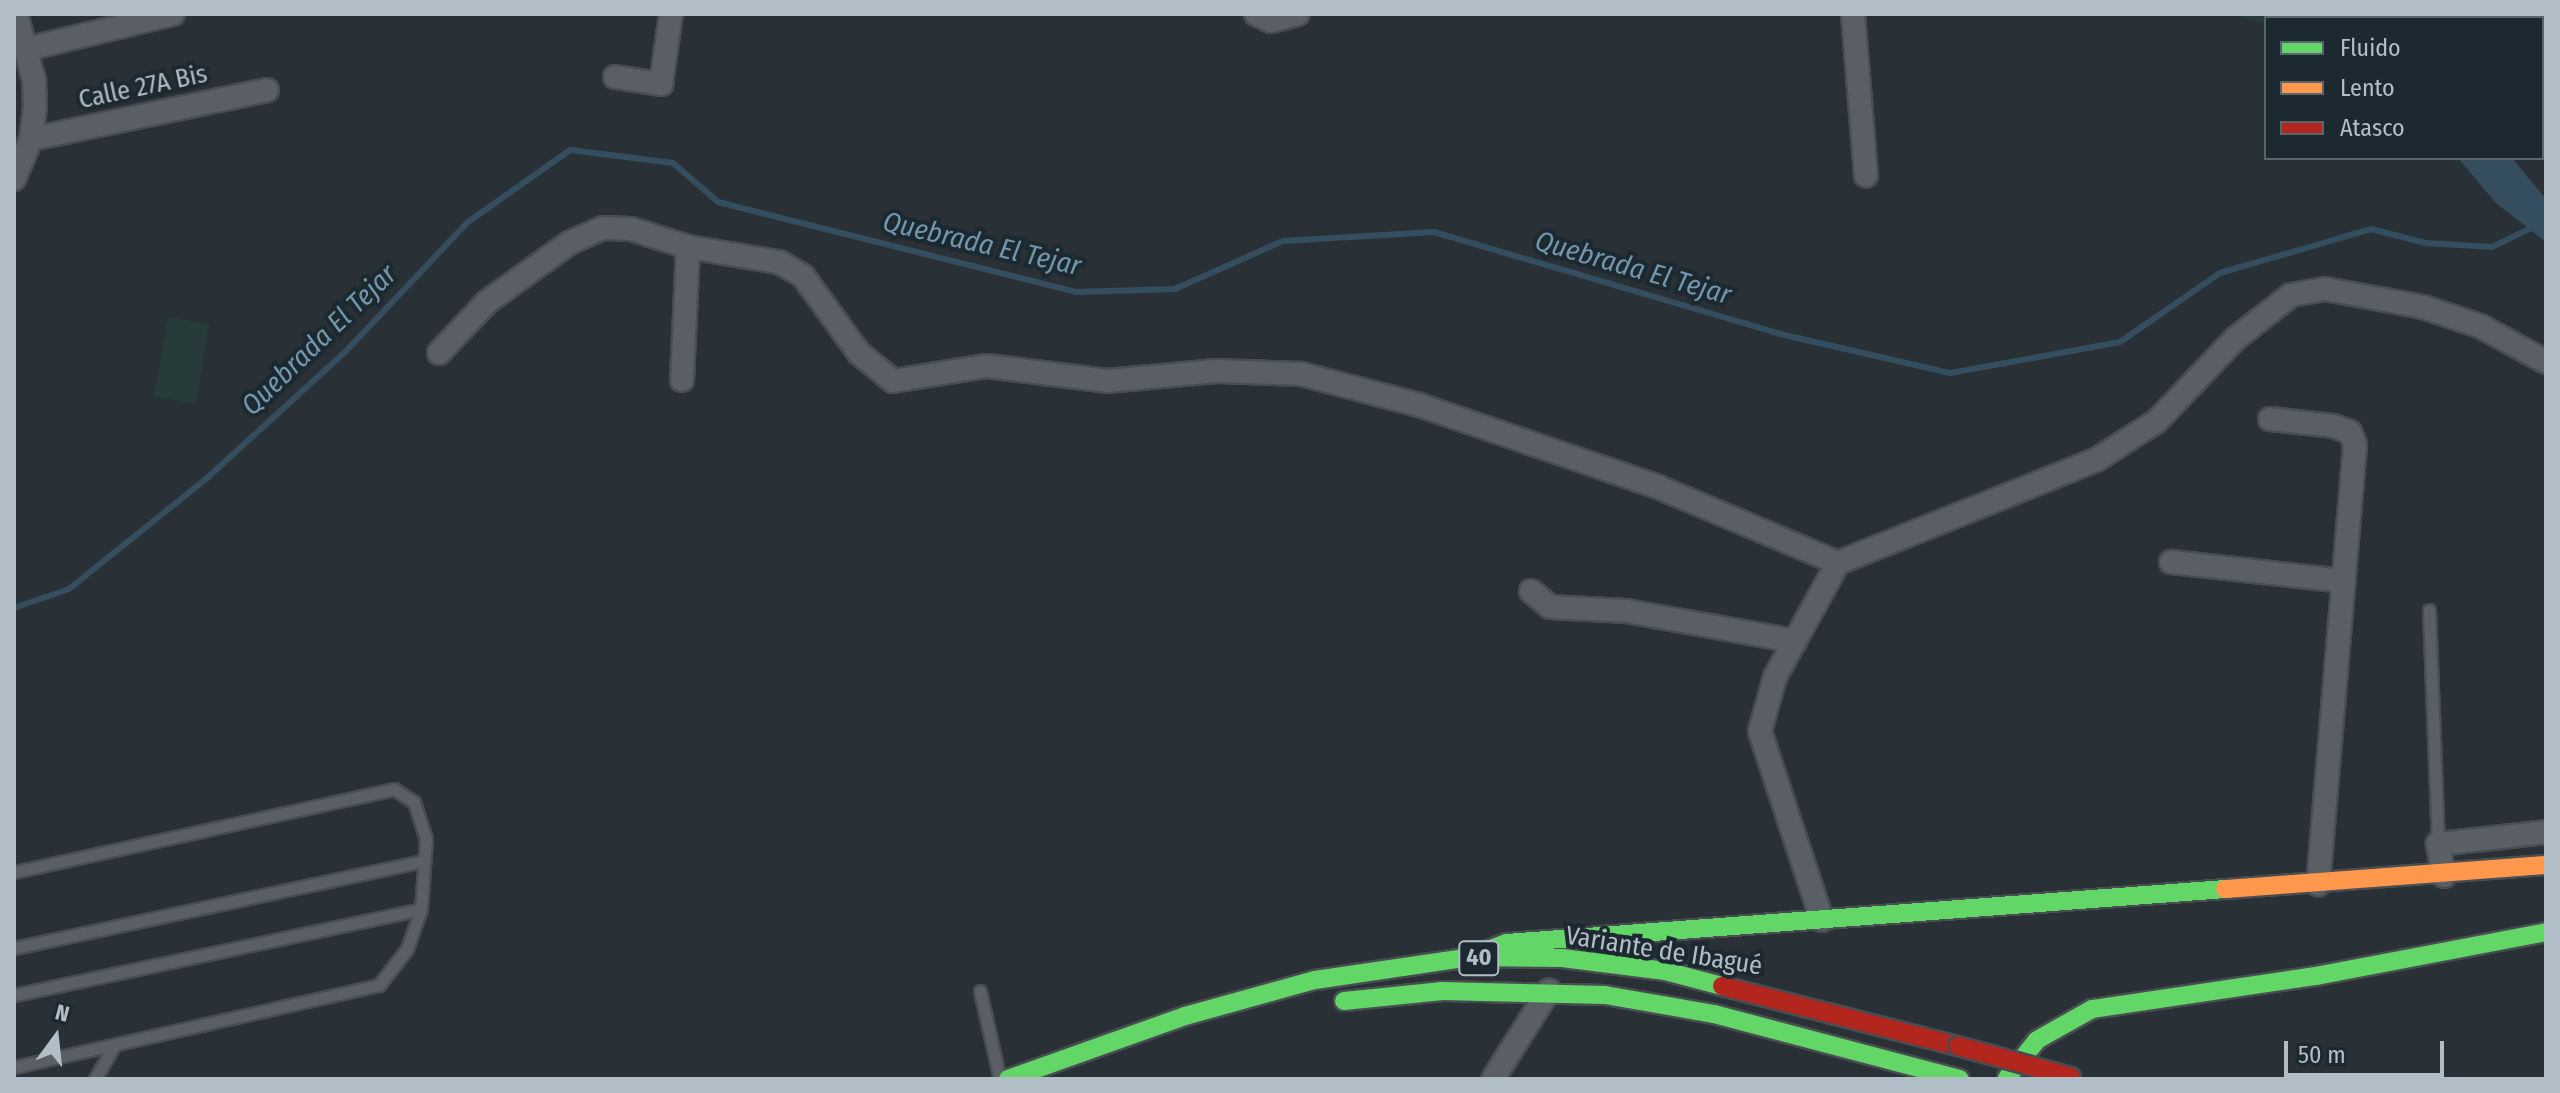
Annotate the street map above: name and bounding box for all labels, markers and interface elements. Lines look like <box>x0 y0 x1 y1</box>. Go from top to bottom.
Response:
legend <box>2264 16 2544 160</box>
text: Fluido <box>2340 34 2401 62</box>
street label: Calle 27A Bis <box>76 58 210 116</box>
text: Lento <box>2340 74 2395 102</box>
text: Atasco <box>2340 114 2405 142</box>
water label: Quebrada El Tejar <box>880 205 1084 283</box>
water label: Quebrada El Tejar <box>1531 224 1735 312</box>
water label: Quebrada El Tejar <box>235 258 403 422</box>
street label: Variante de Ibagué <box>1564 920 1764 982</box>
road number: 40 <box>1457 938 1501 978</box>
north arrow <box>16 997 96 1077</box>
text: N <box>52 999 72 1028</box>
scale bar <box>2288 1025 2448 1075</box>
text: 50 m <box>2298 1041 2346 1069</box>

